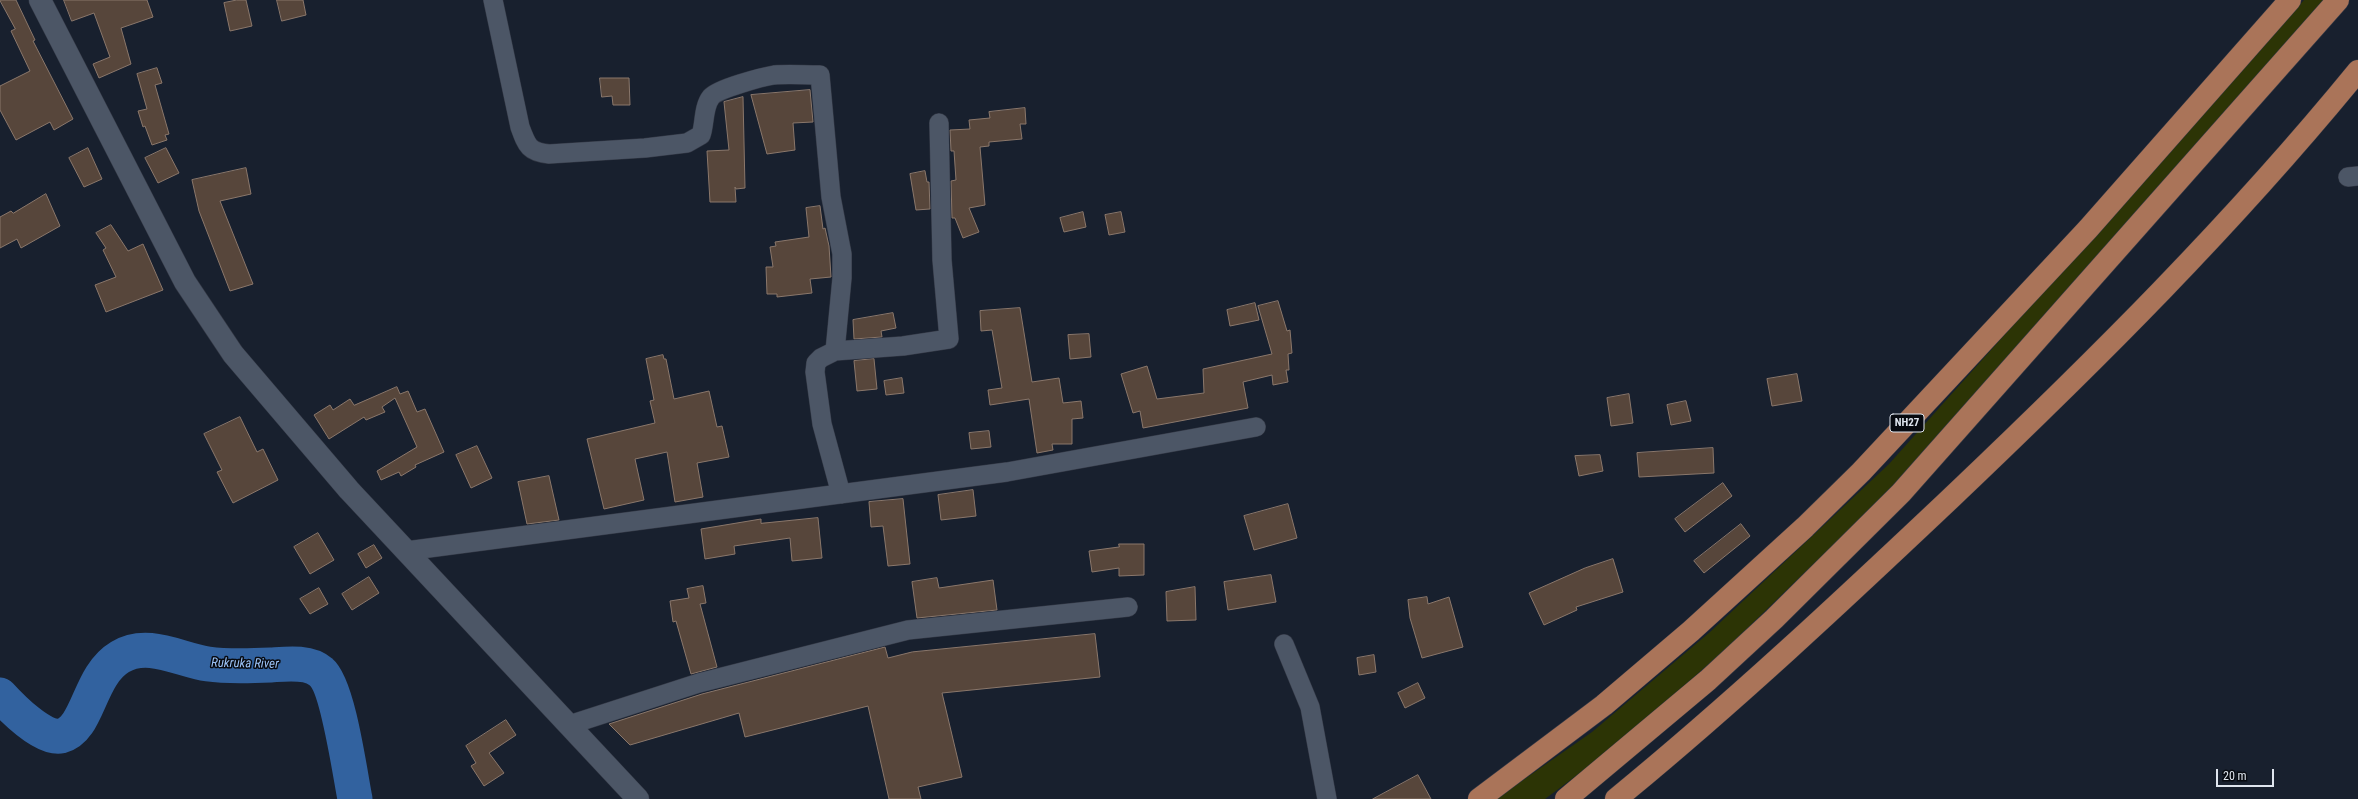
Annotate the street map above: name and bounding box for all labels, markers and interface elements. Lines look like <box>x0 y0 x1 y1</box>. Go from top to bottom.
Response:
road number: NH27 <box>1890 414 1924 432</box>
water label: Rukruka River <box>211 656 279 672</box>
scale bar <box>2218 761 2276 787</box>
text: 20 m <box>2223 769 2247 783</box>

